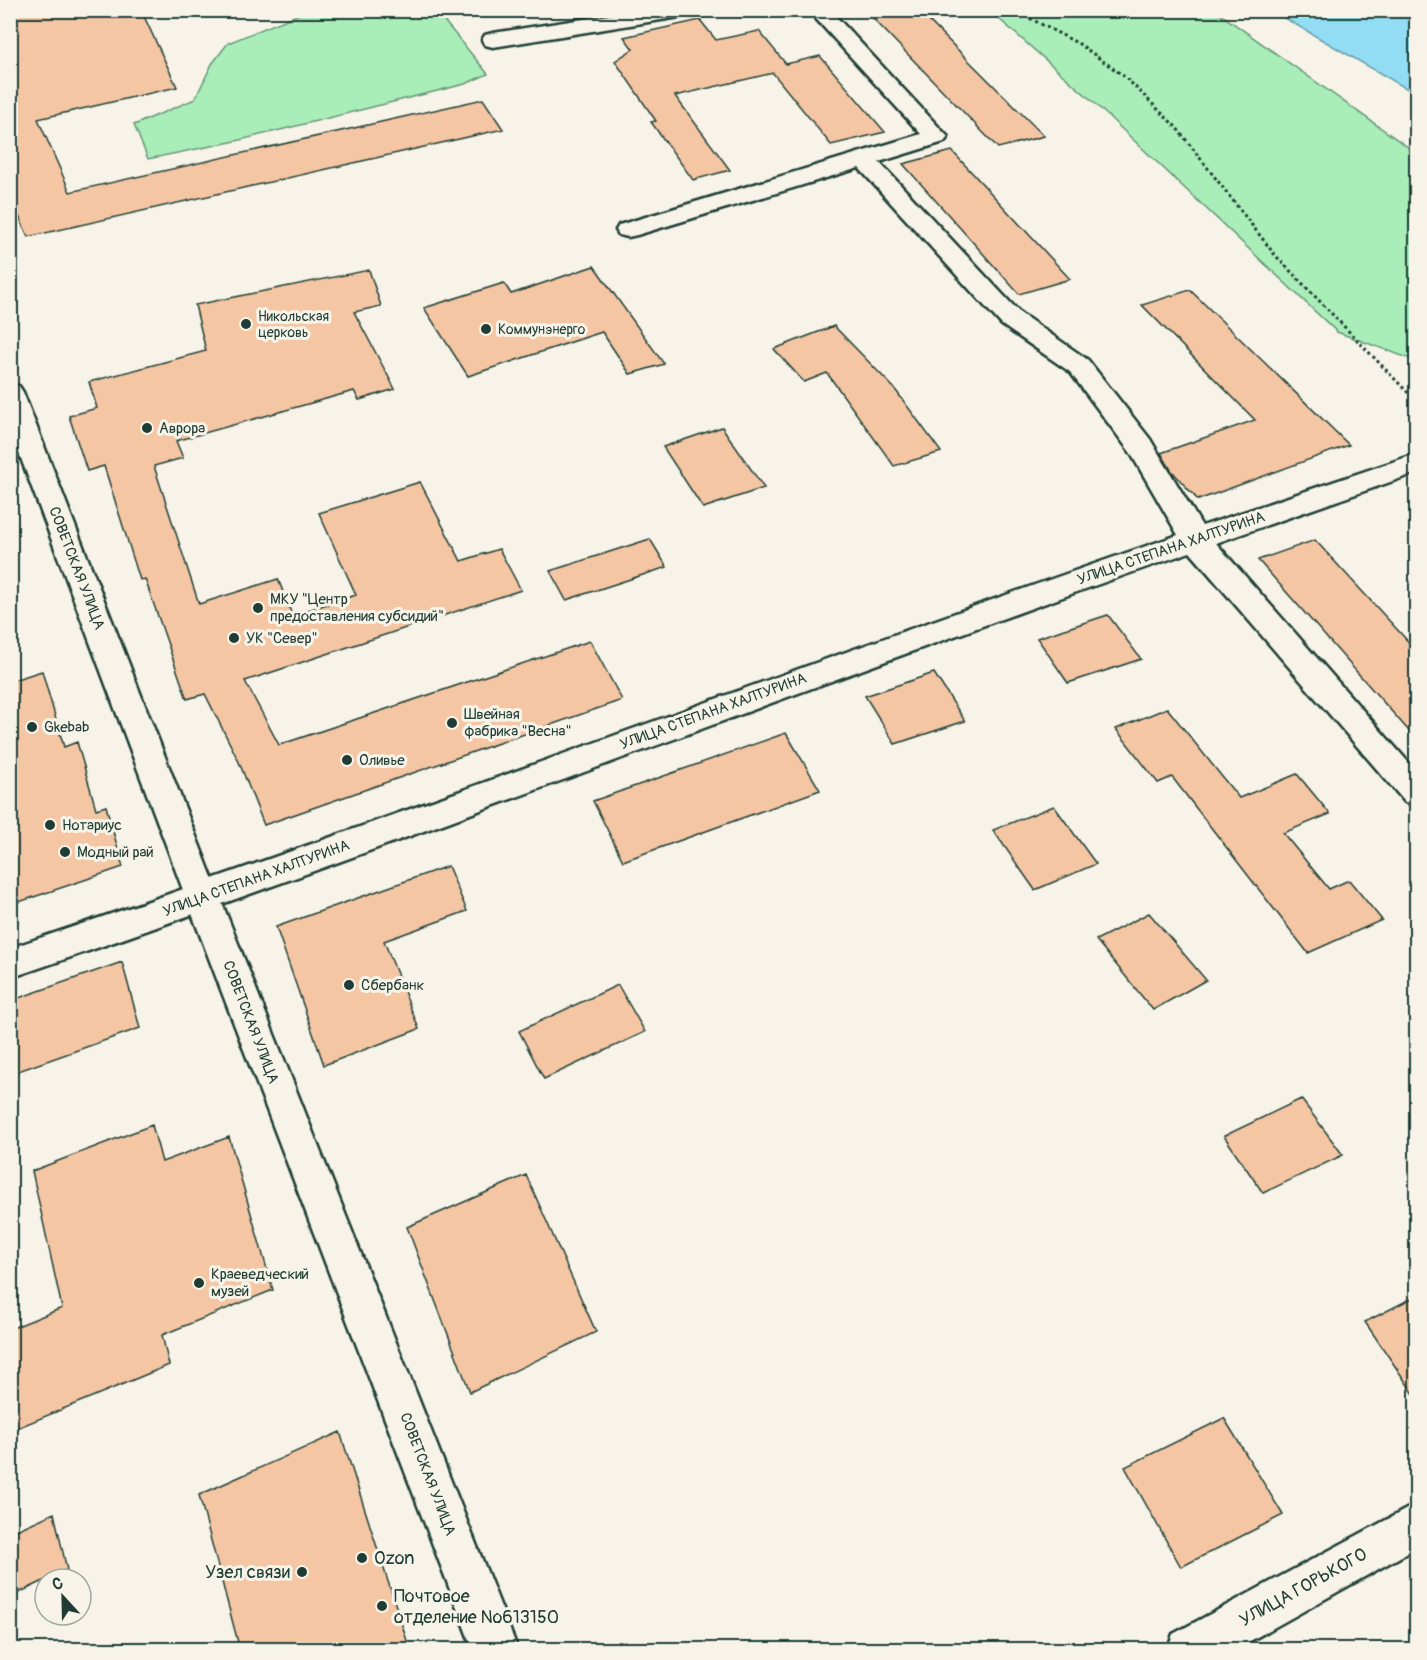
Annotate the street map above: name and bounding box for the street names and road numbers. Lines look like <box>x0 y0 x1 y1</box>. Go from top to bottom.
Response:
street label: СОВЕТСКАЯ УЛИЦА <box>44 504 109 633</box>
street label: УЛИЦА СТЕПАНА ХАЛТУРИНА <box>1075 507 1268 590</box>
street label: УЛИЦА СТЕПАНА ХАЛТУРИНА <box>617 669 809 754</box>
street label: УЛИЦА СТЕПАНА ХАЛТУРИНА <box>160 836 352 921</box>
street label: СОВЕТСКАЯ УЛИЦА <box>218 958 283 1087</box>
street label: СОВЕТСКАЯ УЛИЦА <box>395 1410 460 1539</box>
street label: УЛИЦА ГОРЬКОГО <box>1235 1543 1371 1632</box>

